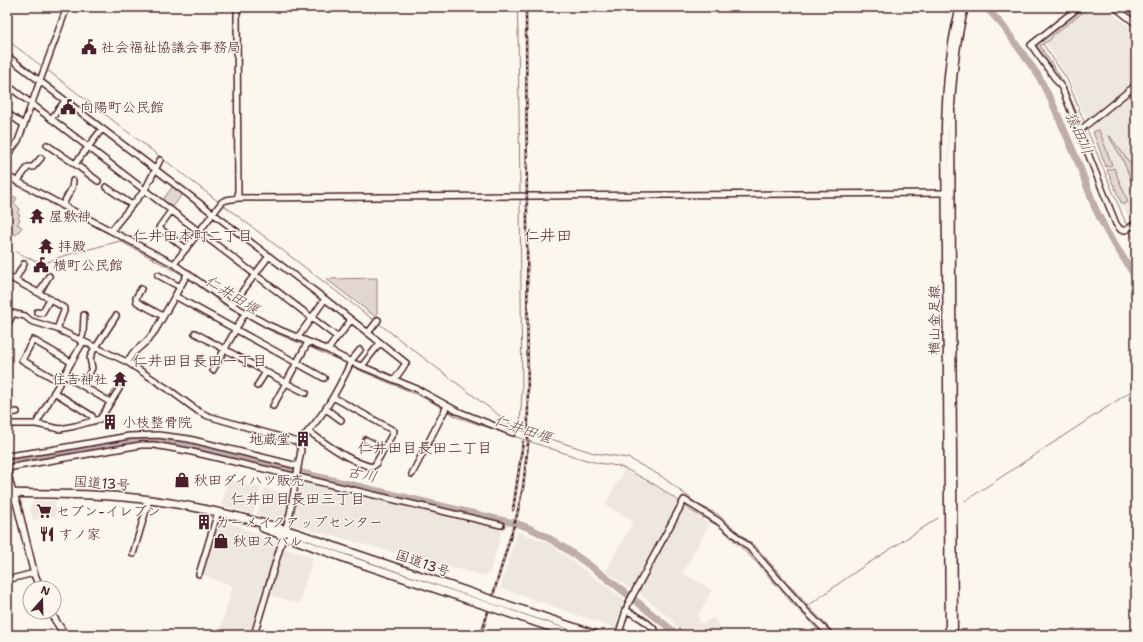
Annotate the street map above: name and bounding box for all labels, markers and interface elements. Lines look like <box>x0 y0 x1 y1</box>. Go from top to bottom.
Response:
public building icon: 社会福祉協議会事務局 <box>80 38 98 56</box>
place label: 社会福祉協議会事務局 <box>101 38 241 56</box>
public building icon: 向陽町公民館 <box>59 98 77 116</box>
place label: 向陽町公民館 <box>80 98 164 116</box>
water label: 猿田川 <box>1061 108 1097 158</box>
temple icon: 屋敷神 <box>28 207 46 225</box>
place label: 屋敷神 <box>49 207 91 225</box>
district label: 仁井田 <box>524 225 572 246</box>
district label: 仁井田本町二丁目 <box>133 226 253 246</box>
temple icon: 拝殿 <box>37 237 55 255</box>
place label: 拝殿 <box>58 237 86 255</box>
public building icon: 横町公民館 <box>32 256 50 274</box>
place label: 横町公民館 <box>53 256 123 274</box>
water label: 仁井田堰 <box>201 271 264 320</box>
street label: 横山金足線 <box>925 285 943 355</box>
district label: 仁井田目長田一丁目 <box>132 351 268 371</box>
place label: 住吉神社 <box>52 370 108 388</box>
temple icon: 住吉神社 <box>111 370 129 388</box>
water label: 仁井田堰 <box>491 410 557 449</box>
building icon: 小枝整骨院 <box>101 413 119 431</box>
place label: 小枝整骨院 <box>122 413 192 431</box>
place label: 地蔵堂 <box>249 430 291 448</box>
building icon: 地蔵堂 <box>294 430 312 448</box>
district label: 仁井田目長田二丁目 <box>357 438 493 458</box>
water label: 古川 <box>345 461 379 487</box>
shop icon: 秋田ダイハツ販売 <box>173 471 191 489</box>
place label: 秋田ダイハツ販売 <box>194 471 305 489</box>
street label: 国道13号 <box>73 472 131 494</box>
district label: 仁井田目長田三丁目 <box>230 489 366 509</box>
supermarket icon: セブン-イレブン <box>35 502 53 520</box>
place label: セブン-イレブン <box>56 502 161 520</box>
building icon: カーメイクアップセンター <box>195 513 213 531</box>
place label: カーメイクアップセンター <box>216 513 383 531</box>
restaurant icon: すノ家 <box>38 525 56 543</box>
place label: すノ家 <box>59 525 101 543</box>
shop icon: 秋田スバル <box>212 532 230 550</box>
place label: 秋田スバル <box>233 532 303 550</box>
street label: 国道13号 <box>393 545 453 581</box>
north arrow <box>22 580 62 620</box>
text: N <box>39 583 52 600</box>

